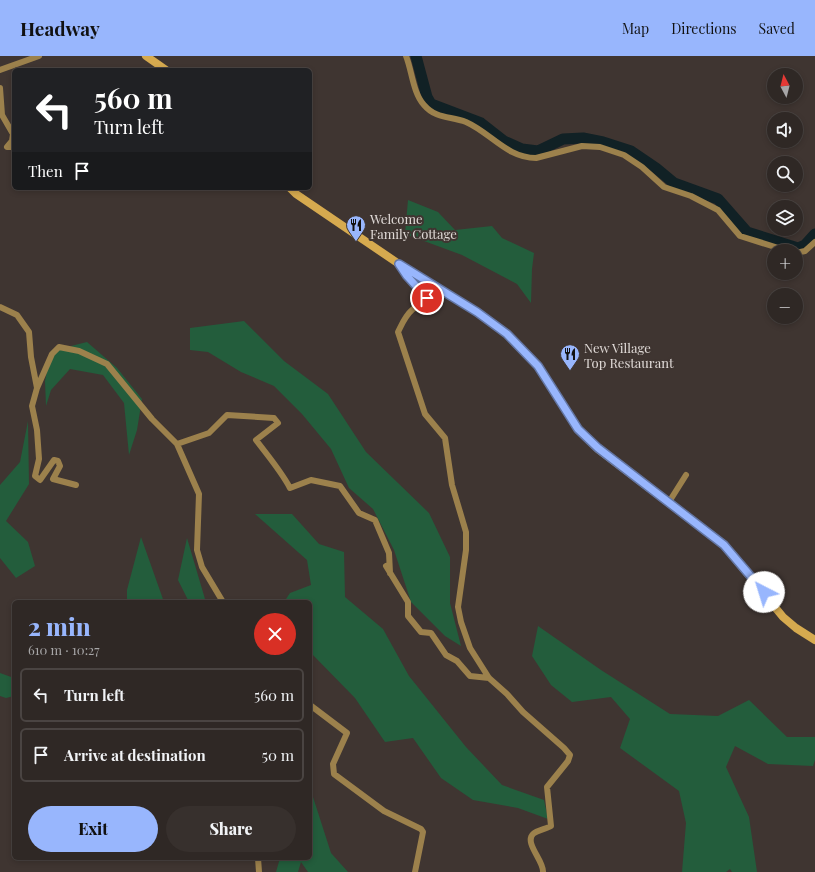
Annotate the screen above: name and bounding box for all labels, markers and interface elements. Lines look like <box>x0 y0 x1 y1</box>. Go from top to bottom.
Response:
text: Headway <box>20 15 100 41</box>
text: Map <box>622 19 649 38</box>
text: Directions <box>671 19 737 38</box>
text: Saved <box>759 19 795 38</box>
north arrow <box>767 68 803 104</box>
map controls <box>767 68 803 324</box>
text: 560 m <box>94 79 172 116</box>
icon: left <box>28 84 80 136</box>
button: sound <box>767 112 803 148</box>
text: Turn left <box>94 115 164 139</box>
button: search <box>767 156 803 192</box>
icon: arrive <box>71 160 93 182</box>
text: Then <box>28 161 63 181</box>
button: layers <box>767 200 803 236</box>
place label: Welcome Family Cottage <box>369 210 457 242</box>
restaurant icon: Welcome Family Cottage <box>345 214 367 242</box>
button: + <box>767 244 803 280</box>
pin <box>410 281 444 315</box>
icon: arrive <box>416 287 438 309</box>
button: − <box>767 288 803 324</box>
place label: New Village Top Restaurant <box>584 339 674 371</box>
restaurant icon: New Village Top Restaurant <box>559 343 581 371</box>
position arrow <box>743 571 785 613</box>
text: 2 min <box>28 610 91 642</box>
button: close <box>254 613 296 655</box>
text: 610 m · 10:27 <box>28 641 100 658</box>
icon: left <box>30 684 52 706</box>
text: Turn left <box>64 685 125 705</box>
text: 560 m <box>254 685 294 705</box>
icon: arrive <box>30 744 52 766</box>
text: Arrive at destination <box>64 745 206 765</box>
text: 50 m <box>262 745 294 765</box>
button: Exit <box>28 806 158 852</box>
button: Share <box>166 806 296 852</box>

